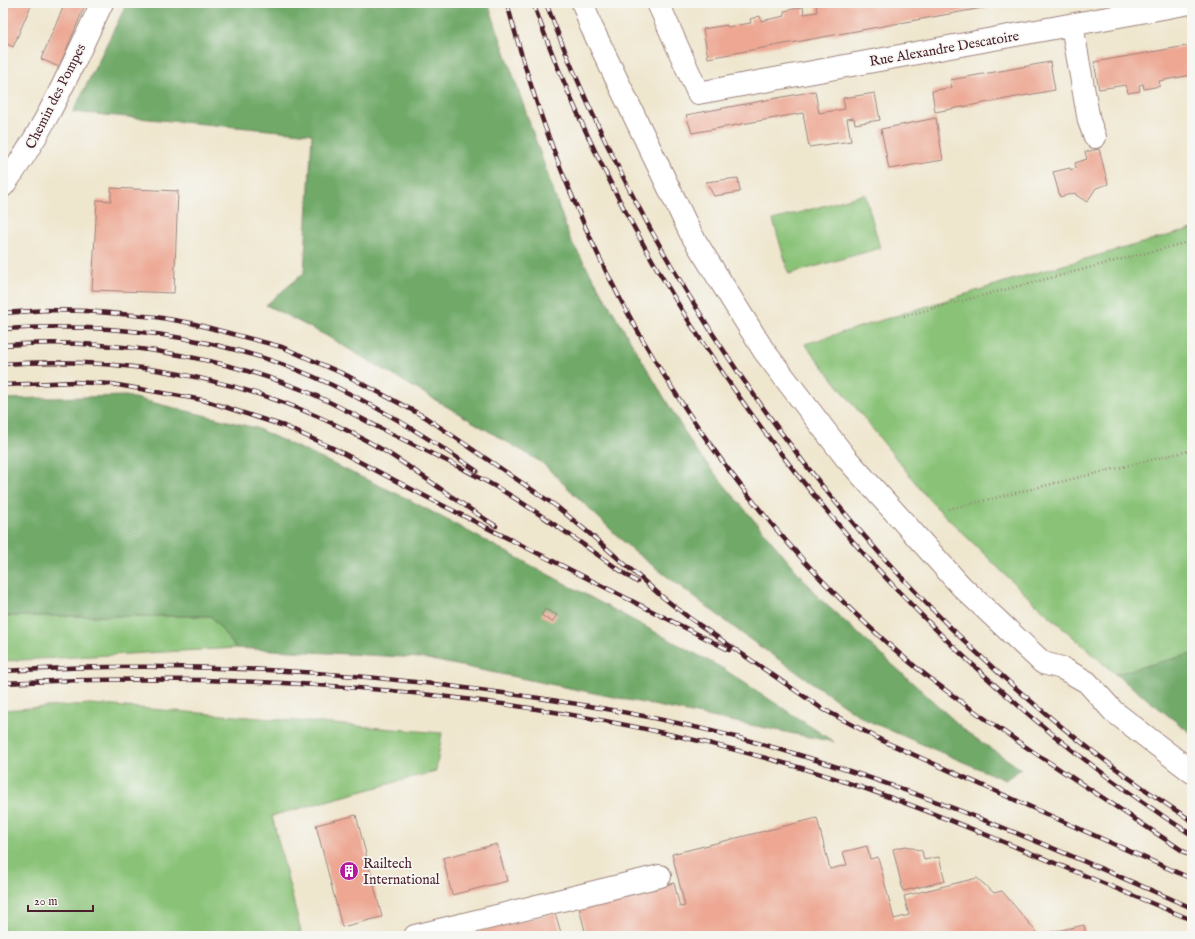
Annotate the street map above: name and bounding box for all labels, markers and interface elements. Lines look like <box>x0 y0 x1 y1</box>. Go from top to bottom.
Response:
street label: Rue Alexandre Descatoire <box>868 27 1021 71</box>
street label: Chemin des Pompes <box>22 41 90 152</box>
place label: Railtech International <box>363 855 440 889</box>
building icon: Railtech International <box>338 860 360 882</box>
scale bar <box>28 887 93 913</box>
text: 20 m <box>34 894 57 909</box>

